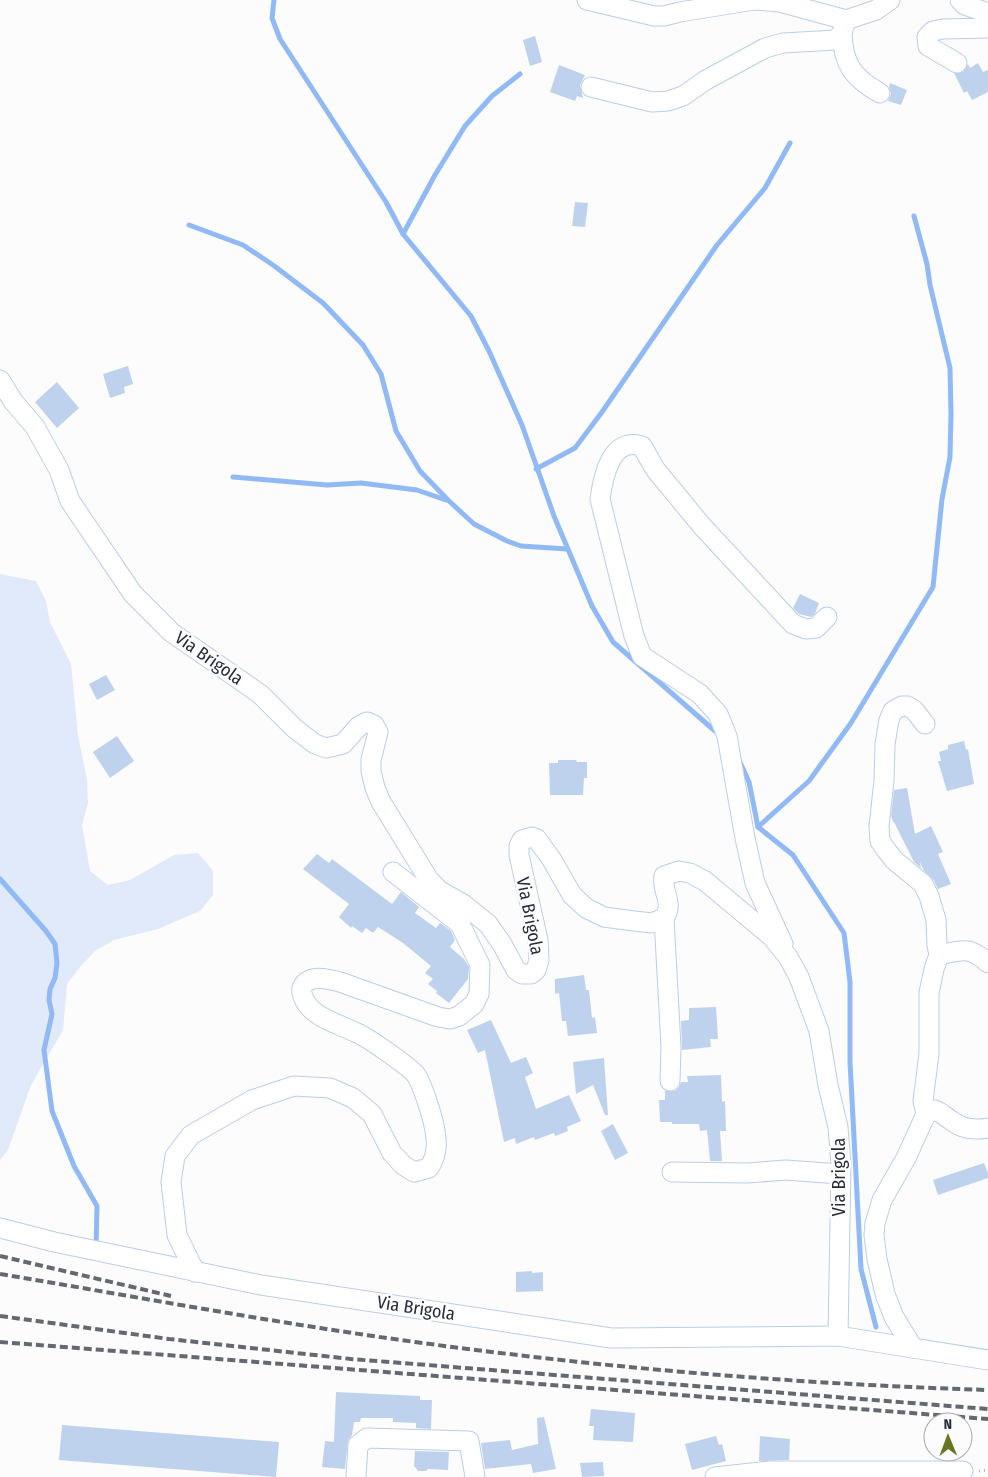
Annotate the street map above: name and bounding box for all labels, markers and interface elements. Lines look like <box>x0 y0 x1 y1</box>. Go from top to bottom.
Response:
street label: Via Brigola <box>171 626 248 690</box>
street label: Via Brigola <box>512 875 548 957</box>
street label: Via Brigola <box>828 1138 850 1216</box>
street label: Via Brigola <box>375 1291 457 1325</box>
north arrow <box>923 1412 973 1462</box>
text: N <box>943 1416 952 1433</box>

